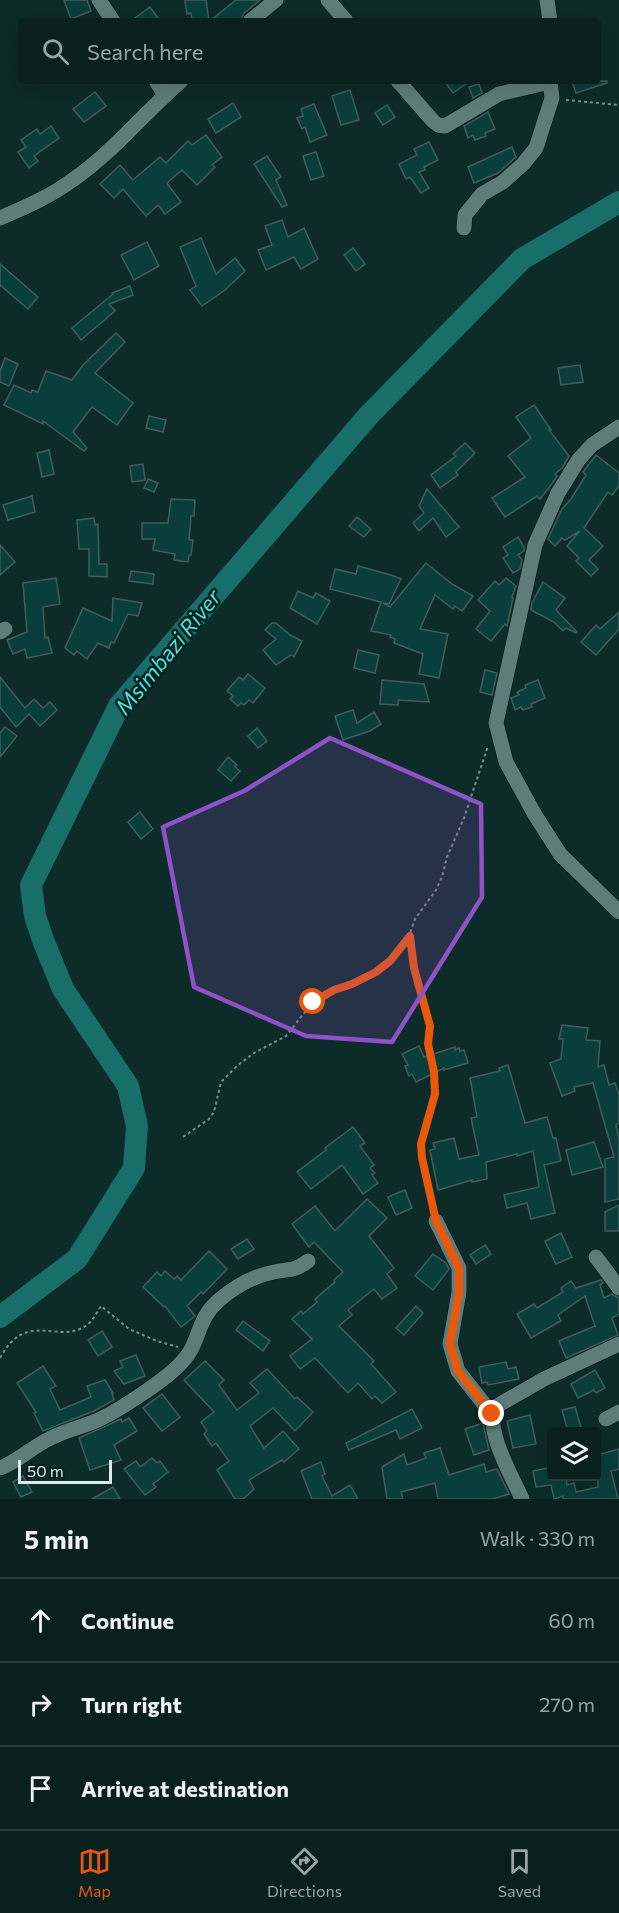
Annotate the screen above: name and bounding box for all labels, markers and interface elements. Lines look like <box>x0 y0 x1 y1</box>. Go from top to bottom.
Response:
search box <box>18 18 601 84</box>
icon: search <box>39 35 72 68</box>
text: Search here <box>87 38 203 65</box>
water label: Msimbazi River <box>109 583 227 720</box>
route start <box>299 988 325 1014</box>
route end <box>478 1400 504 1426</box>
map controls <box>547 1427 601 1481</box>
button: layers <box>547 1427 601 1481</box>
scale bar <box>18 1457 112 1484</box>
text: 50 m <box>27 1461 64 1480</box>
text: 5 min <box>24 1523 89 1554</box>
text: Walk · 330 m <box>480 1526 595 1550</box>
icon: ahead <box>24 1604 57 1637</box>
text: Continue <box>81 1607 174 1634</box>
text: 60 m <box>549 1608 595 1632</box>
icon: right <box>24 1688 57 1721</box>
text: Turn right <box>81 1691 182 1718</box>
text: 270 m <box>539 1692 595 1716</box>
icon: arrive <box>24 1772 57 1805</box>
text: Arrive at destination <box>81 1775 289 1802</box>
tab: Map <box>78 1845 111 1900</box>
tab: Directions <box>267 1845 342 1900</box>
tab: Saved <box>498 1845 541 1900</box>

